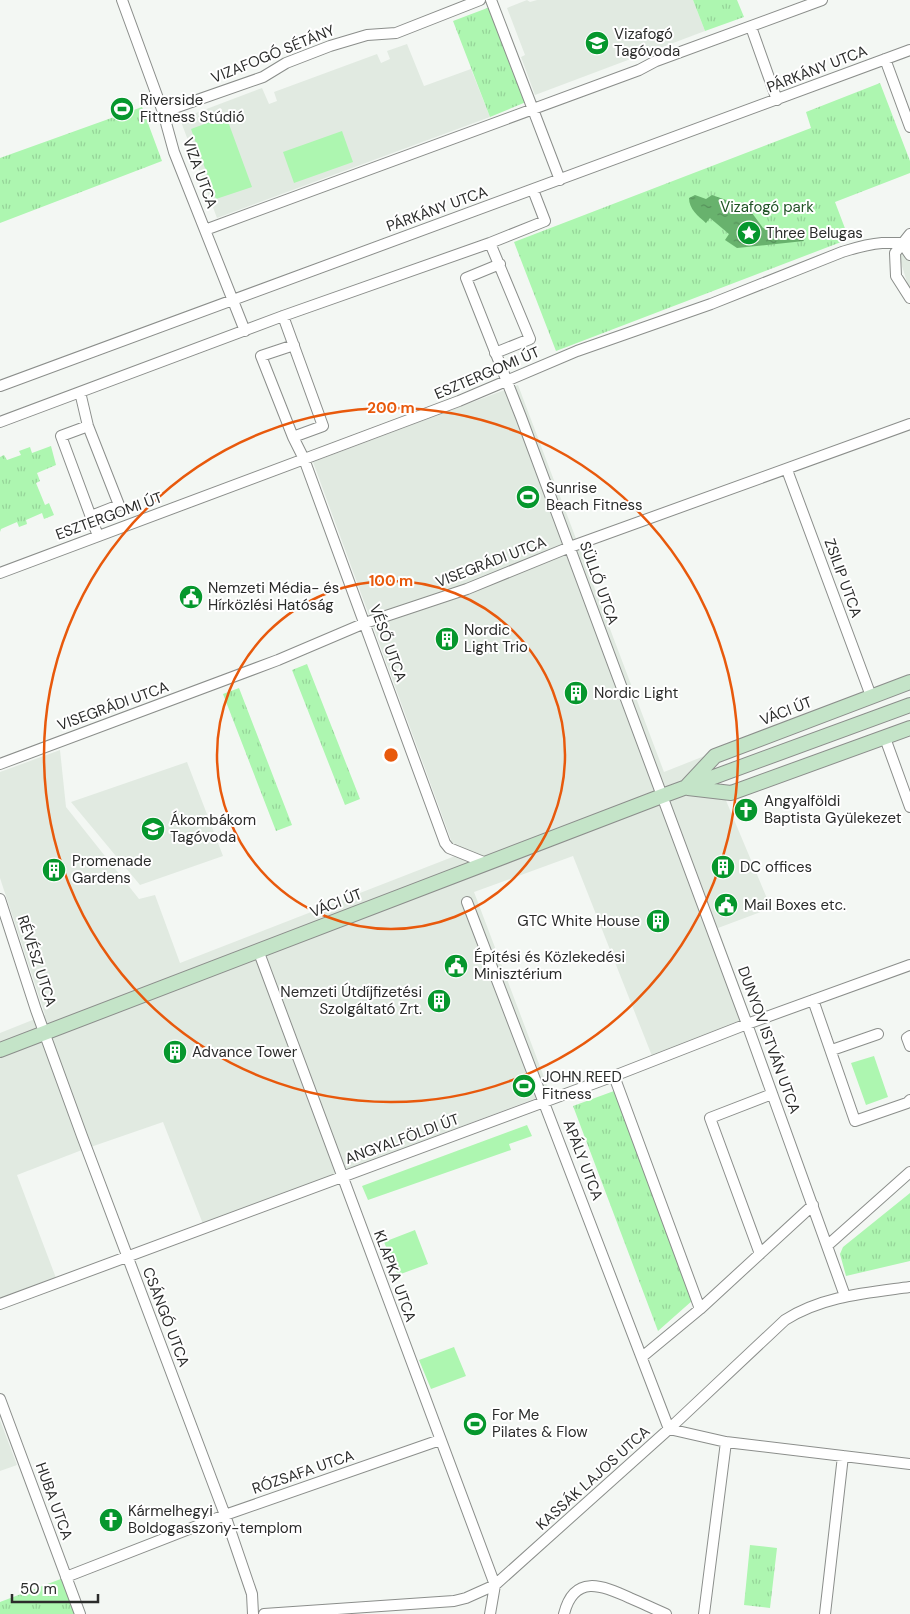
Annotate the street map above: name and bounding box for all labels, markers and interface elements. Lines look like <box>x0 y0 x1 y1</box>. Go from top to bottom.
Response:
street label: VIZAFOGÓ SÉTÁNY <box>208 20 338 88</box>
place label: Vizafogó Tagóvoda <box>614 24 680 61</box>
school or university icon: Vizafogó Tagóvoda <box>584 30 610 56</box>
street label: PÁRKÁNY UTCA <box>764 41 870 97</box>
place label: Riverside Fittness Stúdió <box>140 90 245 127</box>
sports icon: Riverside Fittness Stúdió <box>109 96 135 122</box>
street label: VIZA UTCA <box>178 135 222 211</box>
street label: PÁRKÁNY UTCA <box>384 181 490 237</box>
park label: Vizafogó park <box>720 197 814 217</box>
place icon: Three Belugas <box>736 220 762 246</box>
place label: Three Belugas <box>766 223 863 243</box>
street label: ESZTERGOMI ÚT <box>431 342 543 404</box>
text: 200 m <box>367 398 415 418</box>
place label: Sunrise Beach Fitness <box>546 478 643 515</box>
sports icon: Sunrise Beach Fitness <box>515 484 541 510</box>
street label: ESZTERGOMI ÚT <box>53 487 165 545</box>
street label: VISEGRÁDI UTCA <box>433 532 549 592</box>
street label: ZSILIP UTCA <box>819 536 867 620</box>
street label: SÜLLŐ UTCA <box>575 539 623 627</box>
text: 100 m <box>369 571 413 591</box>
place label: Nemzeti Média- és Hírközlési Hatóság <box>208 578 339 615</box>
public building icon: Nemzeti Média- és Hírközlési Hatóság <box>178 584 204 610</box>
street label: VÉSŐ UTCA <box>365 602 411 684</box>
place label: Nordic Light Trio <box>464 620 528 657</box>
building icon: Nordic Light Trio <box>434 626 460 652</box>
street label: VISEGRÁDI UTCA <box>55 677 171 735</box>
building icon: Nordic Light <box>563 680 589 706</box>
place label: Nordic Light <box>594 683 679 703</box>
street label: VÁCI ÚT <box>757 692 815 730</box>
centre of rings <box>382 746 400 764</box>
place label: Angyalföldi Baptista Gyülekezet <box>764 791 902 828</box>
church icon: Angyalföldi Baptista Gyülekezet <box>733 797 759 823</box>
place label: Ákombákom Tagóvoda <box>170 810 256 847</box>
school or university icon: Ákombákom Tagóvoda <box>140 816 166 842</box>
place label: Promenade Gardens <box>72 851 151 888</box>
building icon: DC offices <box>710 854 736 880</box>
building icon: Promenade Gardens <box>41 857 67 883</box>
place label: DC offices <box>740 857 812 877</box>
street label: VÁCI ÚT <box>307 884 365 922</box>
public building icon: Mail Boxes etc. <box>713 892 739 918</box>
place label: Mail Boxes etc. <box>744 895 846 915</box>
building icon: GTC White House <box>645 908 671 934</box>
place label: GTC White House <box>517 911 640 931</box>
street label: RÉVÉSZ UTCA <box>13 913 61 1009</box>
place label: Építési és Közlekedési Minisztérium <box>474 947 625 984</box>
public building icon: Építési és Közlekedési Minisztérium <box>443 953 469 979</box>
street label: DUNYOV ISTVÁN UTCA <box>733 964 805 1116</box>
place label: Nemzeti Útdíjfizetési Szolgáltató Zrt. <box>280 982 422 1019</box>
building icon: Nemzeti Útdíjfizetési Szolgáltató Zrt. <box>426 988 452 1014</box>
building icon: Advance Tower <box>162 1039 188 1065</box>
place label: Advance Tower <box>192 1042 298 1062</box>
place label: JOHN REED Fitness <box>542 1067 622 1104</box>
sports icon: JOHN REED Fitness <box>511 1073 537 1099</box>
street label: ANGYALFÖLDI ÚT <box>342 1109 462 1169</box>
street label: APÁLY UTCA <box>559 1117 607 1203</box>
street label: KLAPKA UTCA <box>369 1227 421 1325</box>
street label: CSÁNGÓ UTCA <box>138 1264 194 1370</box>
place label: For Me Pilates & Flow <box>492 1405 588 1442</box>
sports icon: For Me Pilates & Flow <box>462 1411 488 1437</box>
street label: KASSÁK LAJOS UTCA <box>532 1421 654 1535</box>
street label: RÓZSAFA UTCA <box>249 1445 357 1499</box>
street label: HUBA UTCA <box>31 1460 77 1543</box>
place label: Kármelhegyi Boldogasszony-templom <box>128 1501 302 1538</box>
church icon: Kármelhegyi Boldogasszony-templom <box>98 1507 124 1533</box>
scale bar <box>12 1572 99 1604</box>
text: 50 m <box>20 1579 57 1599</box>

